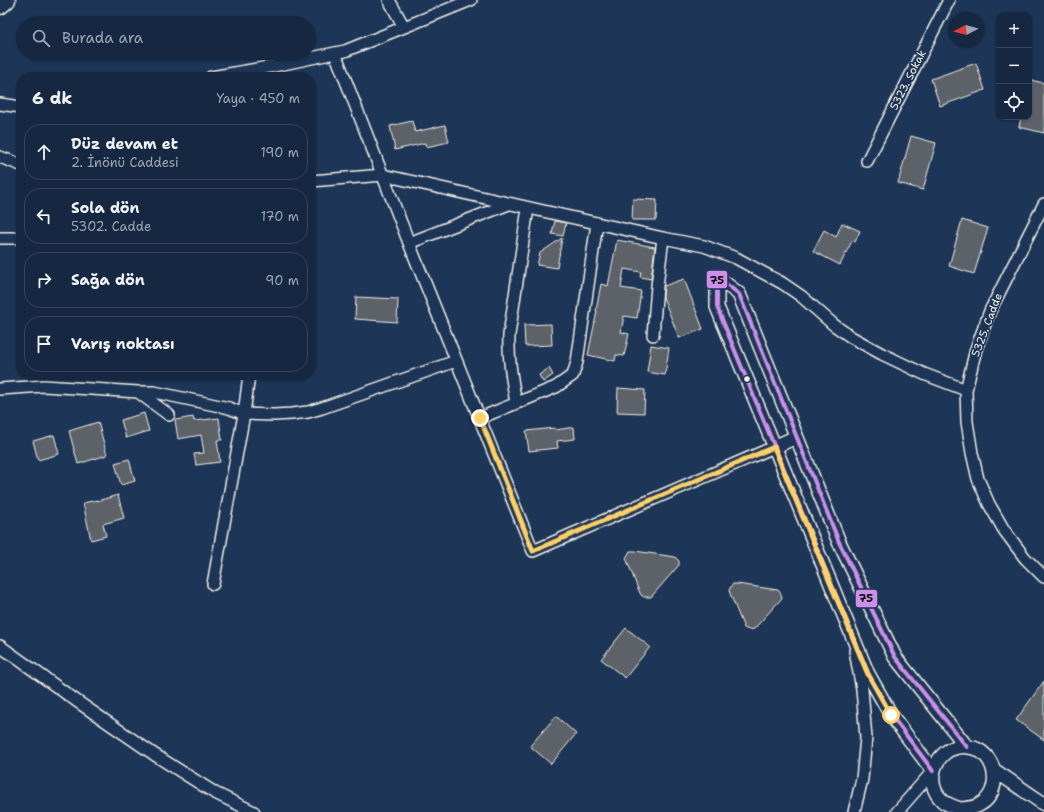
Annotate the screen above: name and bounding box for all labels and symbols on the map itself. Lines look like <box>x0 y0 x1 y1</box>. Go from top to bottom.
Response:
north arrow <box>948 12 984 48</box>
street label: 5323. Sokak <box>886 47 930 113</box>
line badge: 75 <box>706 270 728 289</box>
text: 75 <box>710 273 724 288</box>
street label: 5325. Cadde <box>968 291 1006 359</box>
unlabelled marker <box>742 374 752 384</box>
route end <box>471 409 489 427</box>
line badge: 75 <box>855 589 878 608</box>
text: 75 <box>859 591 873 606</box>
route start <box>882 706 900 724</box>

